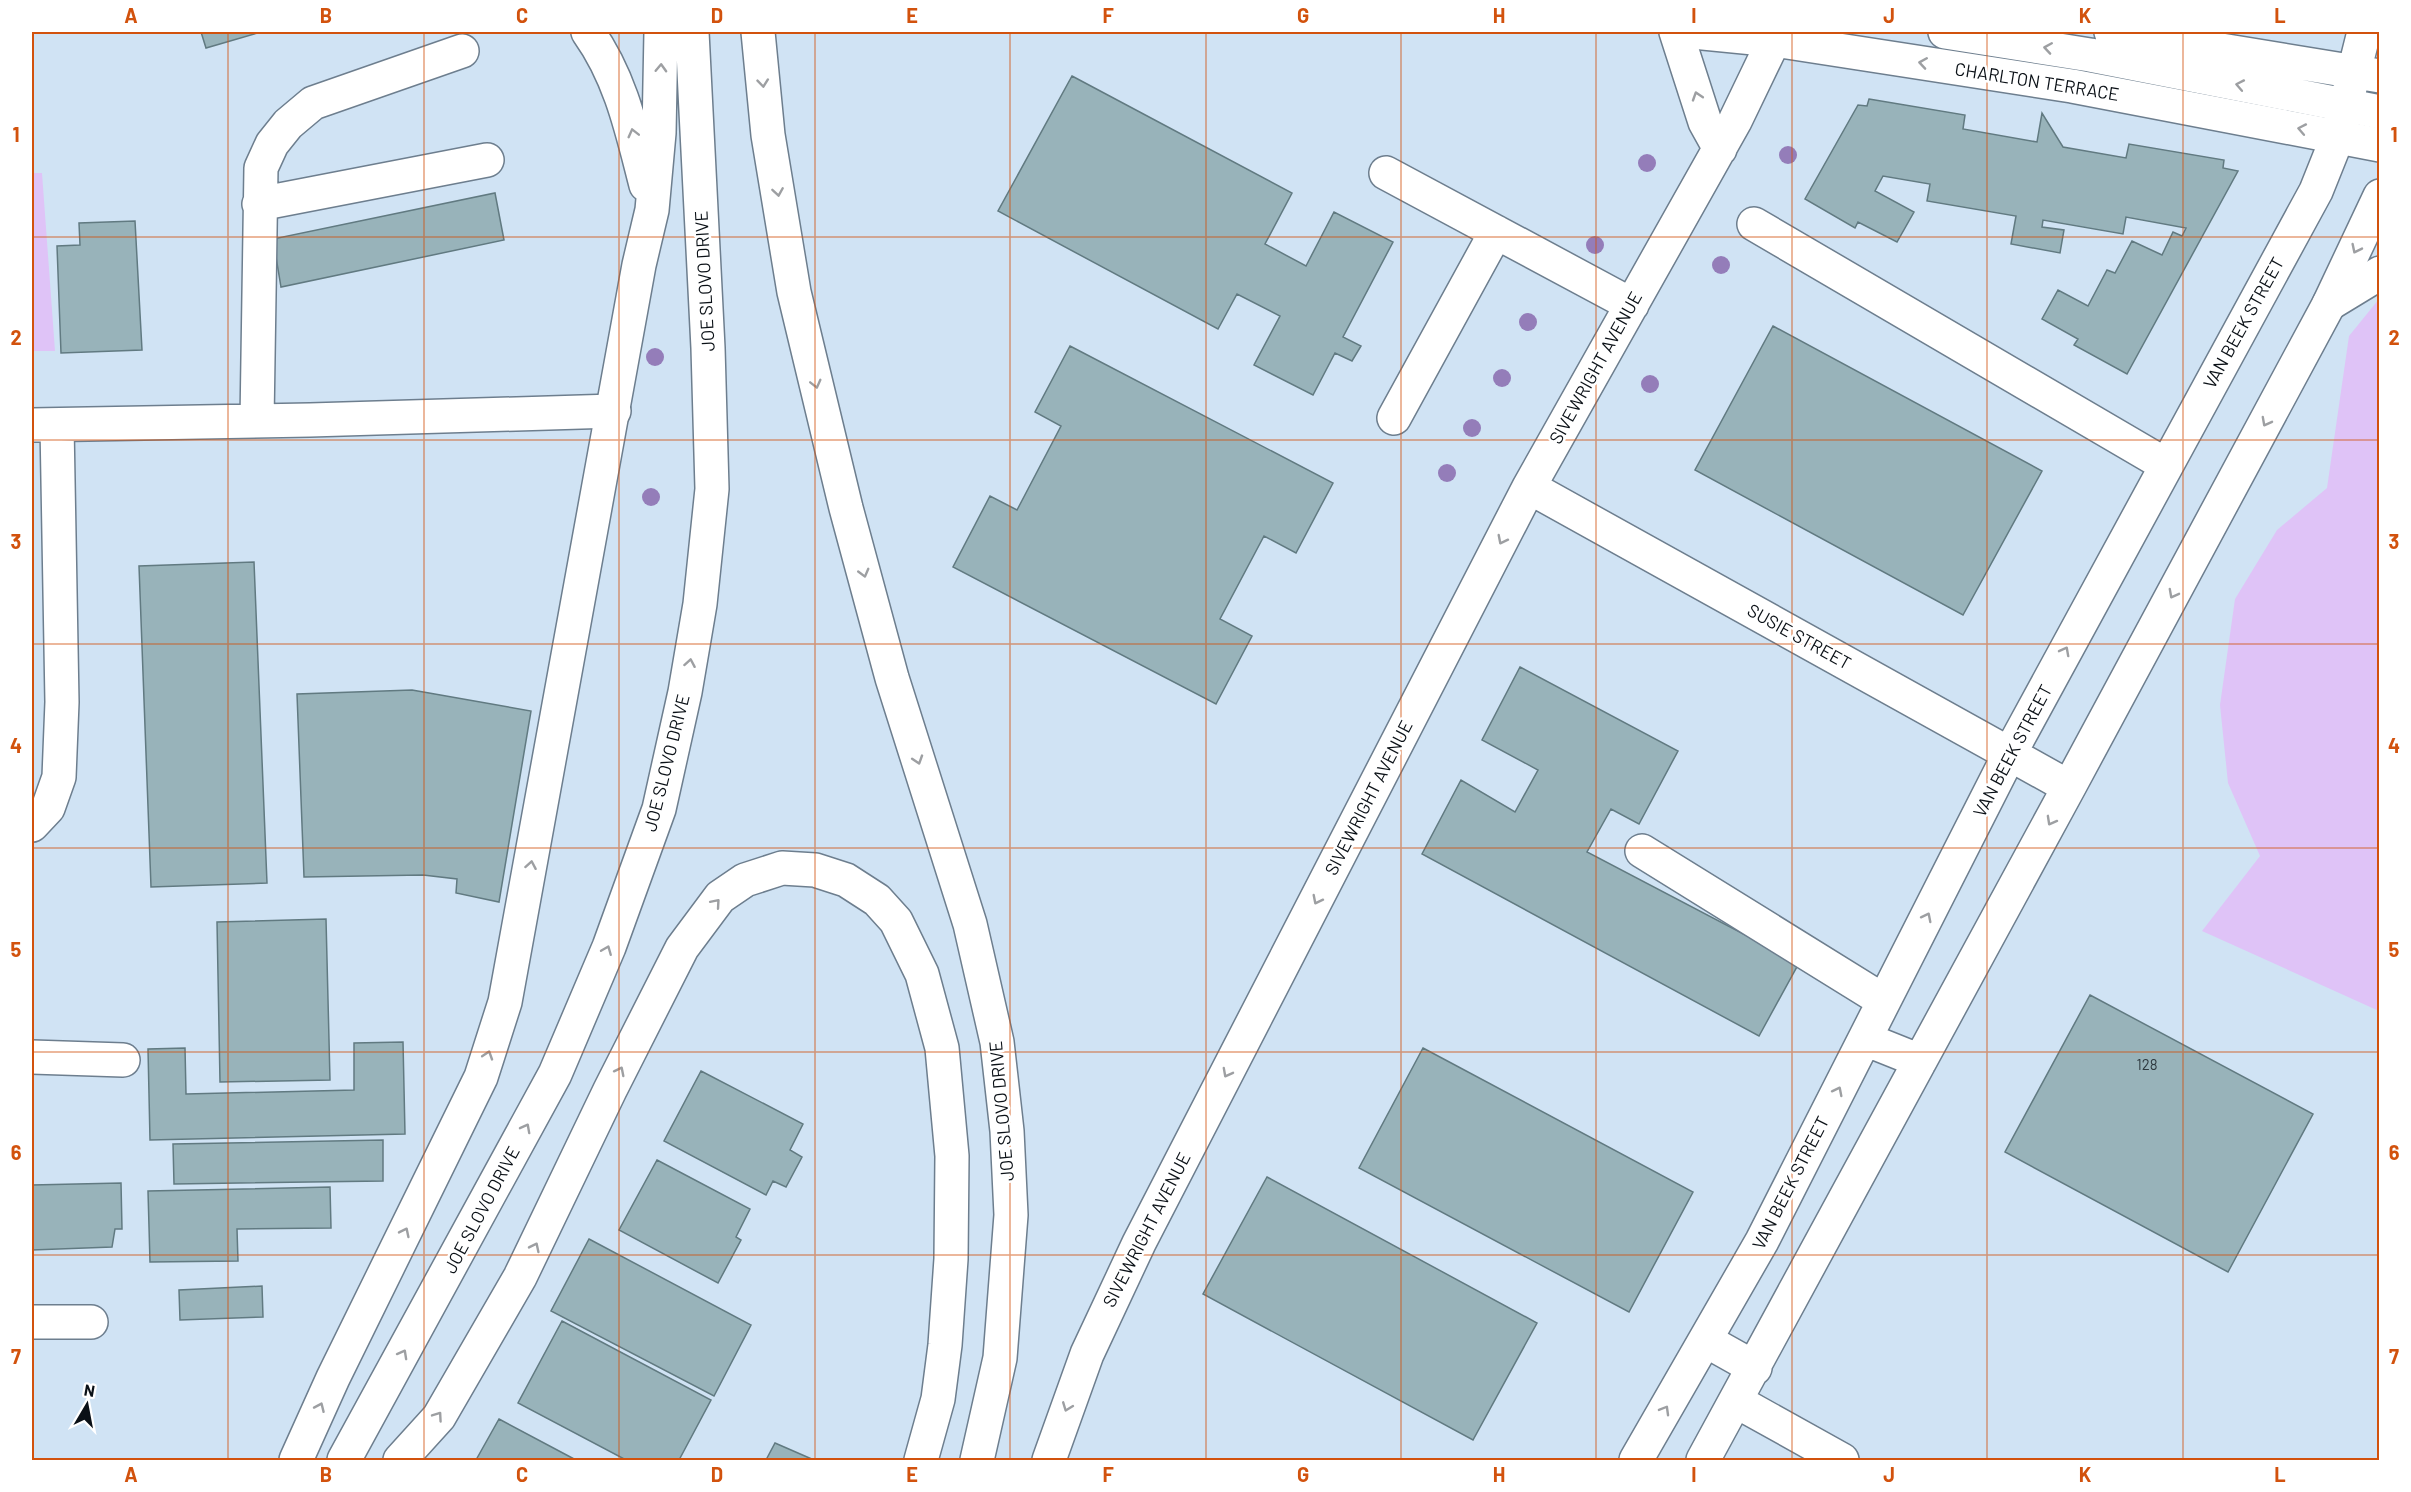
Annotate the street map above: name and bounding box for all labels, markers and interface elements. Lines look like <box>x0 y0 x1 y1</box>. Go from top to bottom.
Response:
text: A <box>124 3 138 27</box>
text: B <box>320 3 332 27</box>
text: C <box>516 3 528 27</box>
text: D <box>711 3 723 27</box>
text: E <box>906 3 918 27</box>
text: F <box>1102 3 1114 27</box>
text: G <box>1297 3 1309 27</box>
text: H <box>1493 3 1505 27</box>
text: I <box>1691 3 1697 27</box>
text: J <box>1883 3 1895 27</box>
text: K <box>2079 3 2092 27</box>
text: L <box>2274 3 2286 27</box>
one-way arrow <box>2044 43 2053 55</box>
street label: CHARLTON TERRACE <box>1953 57 2121 105</box>
one-way arrow <box>1919 58 1928 70</box>
one-way arrow <box>654 63 667 72</box>
one-way arrow <box>756 79 769 88</box>
one-way arrow <box>2235 79 2245 92</box>
one-way arrow <box>1692 91 1704 102</box>
text: 1 <box>12 122 20 146</box>
text: 1 <box>2390 122 2398 146</box>
one-way arrow <box>2297 123 2307 136</box>
one-way arrow <box>627 128 640 138</box>
one-way arrow <box>771 188 783 197</box>
street label: JOE SLOVO DRIVE <box>689 210 719 352</box>
one-way arrow <box>2351 243 2363 254</box>
street label: VAN BEEK STREET <box>2198 253 2288 392</box>
street label: SIVEWRIGHT AVENUE <box>1544 287 1646 448</box>
text: 2 <box>10 325 22 349</box>
text: 2 <box>2388 325 2400 349</box>
one-way arrow <box>808 378 821 388</box>
one-way arrow <box>2262 416 2273 426</box>
text: 3 <box>11 529 21 553</box>
text: 3 <box>2389 529 2399 553</box>
one-way arrow <box>1498 533 1509 544</box>
one-way arrow <box>856 567 869 577</box>
one-way arrow <box>2169 588 2180 598</box>
street label: SUSIE STREET <box>1744 599 1855 674</box>
one-way arrow <box>2058 647 2069 657</box>
one-way arrow <box>683 658 696 668</box>
street label: VAN BEEK STREET <box>1968 681 2056 820</box>
street label: JOE SLOVO DRIVE <box>638 692 694 834</box>
street label: SIVEWRIGHT AVENUE <box>1320 716 1417 879</box>
text: 4 <box>10 733 22 757</box>
text: 4 <box>2388 733 2400 757</box>
one-way arrow <box>911 754 923 765</box>
one-way arrow <box>2047 815 2058 825</box>
one-way arrow <box>524 861 537 871</box>
one-way arrow <box>1313 893 1324 904</box>
one-way arrow <box>709 899 720 909</box>
one-way arrow <box>1920 913 1931 924</box>
text: 5 <box>11 937 22 961</box>
text: 5 <box>2389 937 2400 961</box>
one-way arrow <box>600 946 613 956</box>
street label: JOE SLOVO DRIVE <box>984 1040 1018 1182</box>
one-way arrow <box>481 1050 493 1061</box>
house number: 128 <box>2136 1055 2158 1073</box>
one-way arrow <box>612 1067 624 1078</box>
one-way arrow <box>1223 1067 1235 1078</box>
one-way arrow <box>1831 1087 1842 1097</box>
street label: VAN BEEK STREET <box>1747 1112 1833 1253</box>
one-way arrow <box>519 1123 530 1134</box>
text: 6 <box>11 1140 22 1164</box>
text: 6 <box>2389 1140 2400 1164</box>
street label: JOE SLOVO DRIVE <box>438 1142 524 1277</box>
street label: SIVEWRIGHT AVENUE <box>1098 1148 1195 1311</box>
one-way arrow <box>398 1227 410 1238</box>
one-way arrow <box>527 1242 539 1253</box>
text: 7 <box>11 1344 21 1368</box>
text: 7 <box>2389 1344 2399 1368</box>
one-way arrow <box>396 1350 407 1360</box>
north arrow <box>57 1375 117 1435</box>
text: N <box>83 1379 97 1400</box>
one-way arrow <box>1061 1401 1074 1412</box>
one-way arrow <box>313 1402 325 1413</box>
one-way arrow <box>1658 1406 1669 1416</box>
one-way arrow <box>431 1412 442 1423</box>
text: A <box>124 1462 138 1486</box>
text: B <box>320 1462 332 1486</box>
text: C <box>516 1462 528 1486</box>
text: D <box>711 1462 723 1486</box>
text: E <box>906 1462 918 1486</box>
text: F <box>1102 1462 1114 1486</box>
text: G <box>1297 1462 1309 1486</box>
text: H <box>1493 1462 1505 1486</box>
text: I <box>1691 1462 1697 1486</box>
text: J <box>1883 1462 1895 1486</box>
text: K <box>2079 1462 2092 1486</box>
text: L <box>2274 1462 2286 1486</box>

